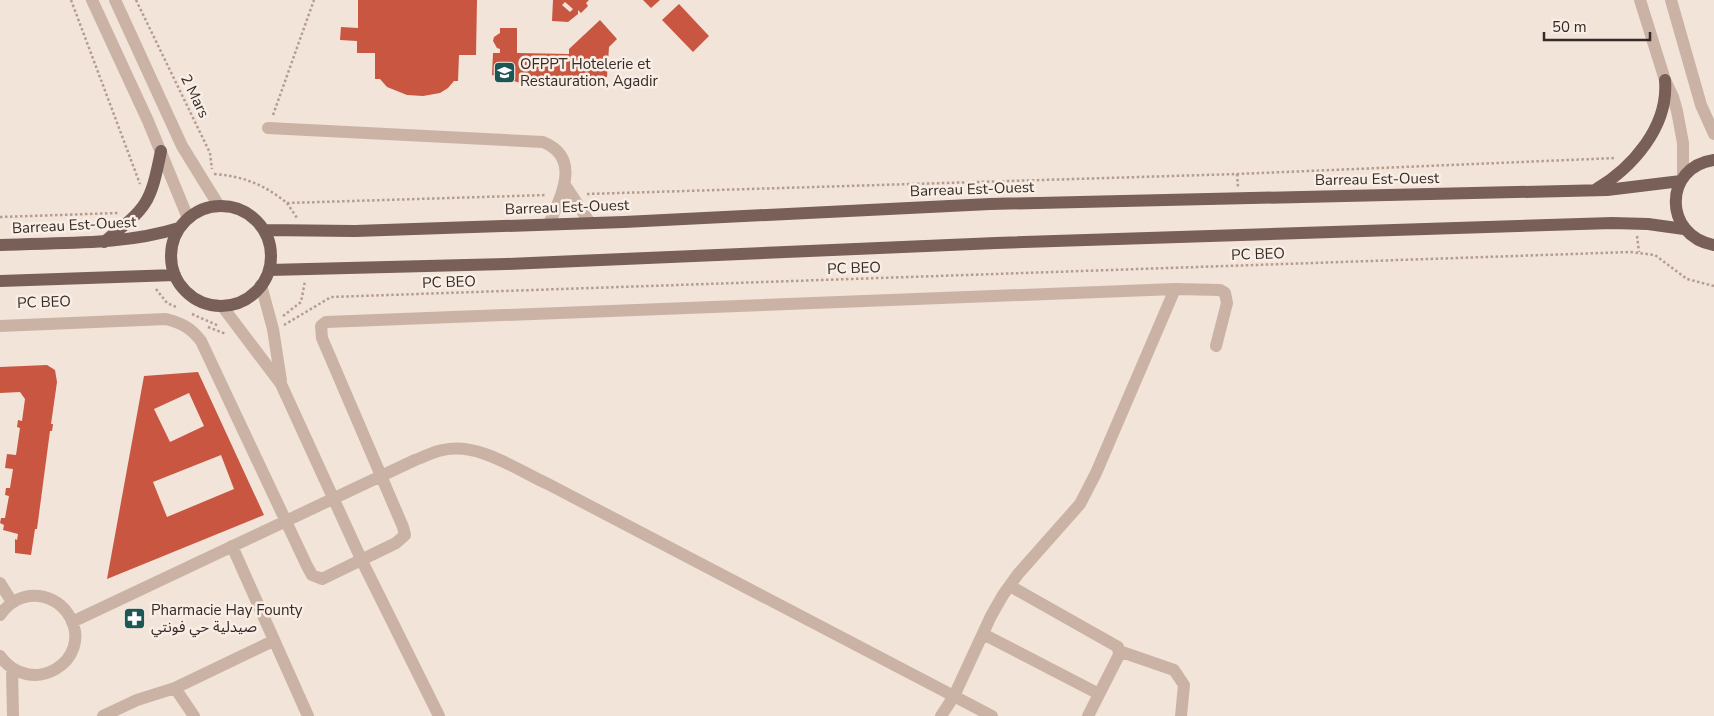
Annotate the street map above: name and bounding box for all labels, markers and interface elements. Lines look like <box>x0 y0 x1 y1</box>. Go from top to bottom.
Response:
scale bar <box>1544 10 1650 42</box>
text: 50 m <box>1552 17 1587 37</box>
place label: OFPPT Hotelerie et Restauration, Agadir <box>520 54 659 91</box>
school or university icon: OFPPT Hotelerie et Restauration, Agadir <box>492 61 516 85</box>
street label: 2 Mars <box>176 71 214 121</box>
street label: Barreau Est-Ouest <box>1315 168 1440 190</box>
street label: Barreau Est-Ouest <box>909 177 1035 201</box>
street label: Barreau Est-Ouest <box>504 195 630 219</box>
street label: Barreau Est-Ouest <box>11 212 137 238</box>
street label: PC BEO <box>1231 243 1285 265</box>
street label: PC BEO <box>827 257 881 279</box>
street label: PC BEO <box>422 271 476 293</box>
street label: PC BEO <box>17 291 71 313</box>
place label: Pharmacie Hay Founty صيدلية حي فونتي <box>151 600 303 638</box>
pharmacy icon: Pharmacie Hay Founty صيدلية حي فونتي <box>123 607 147 631</box>

